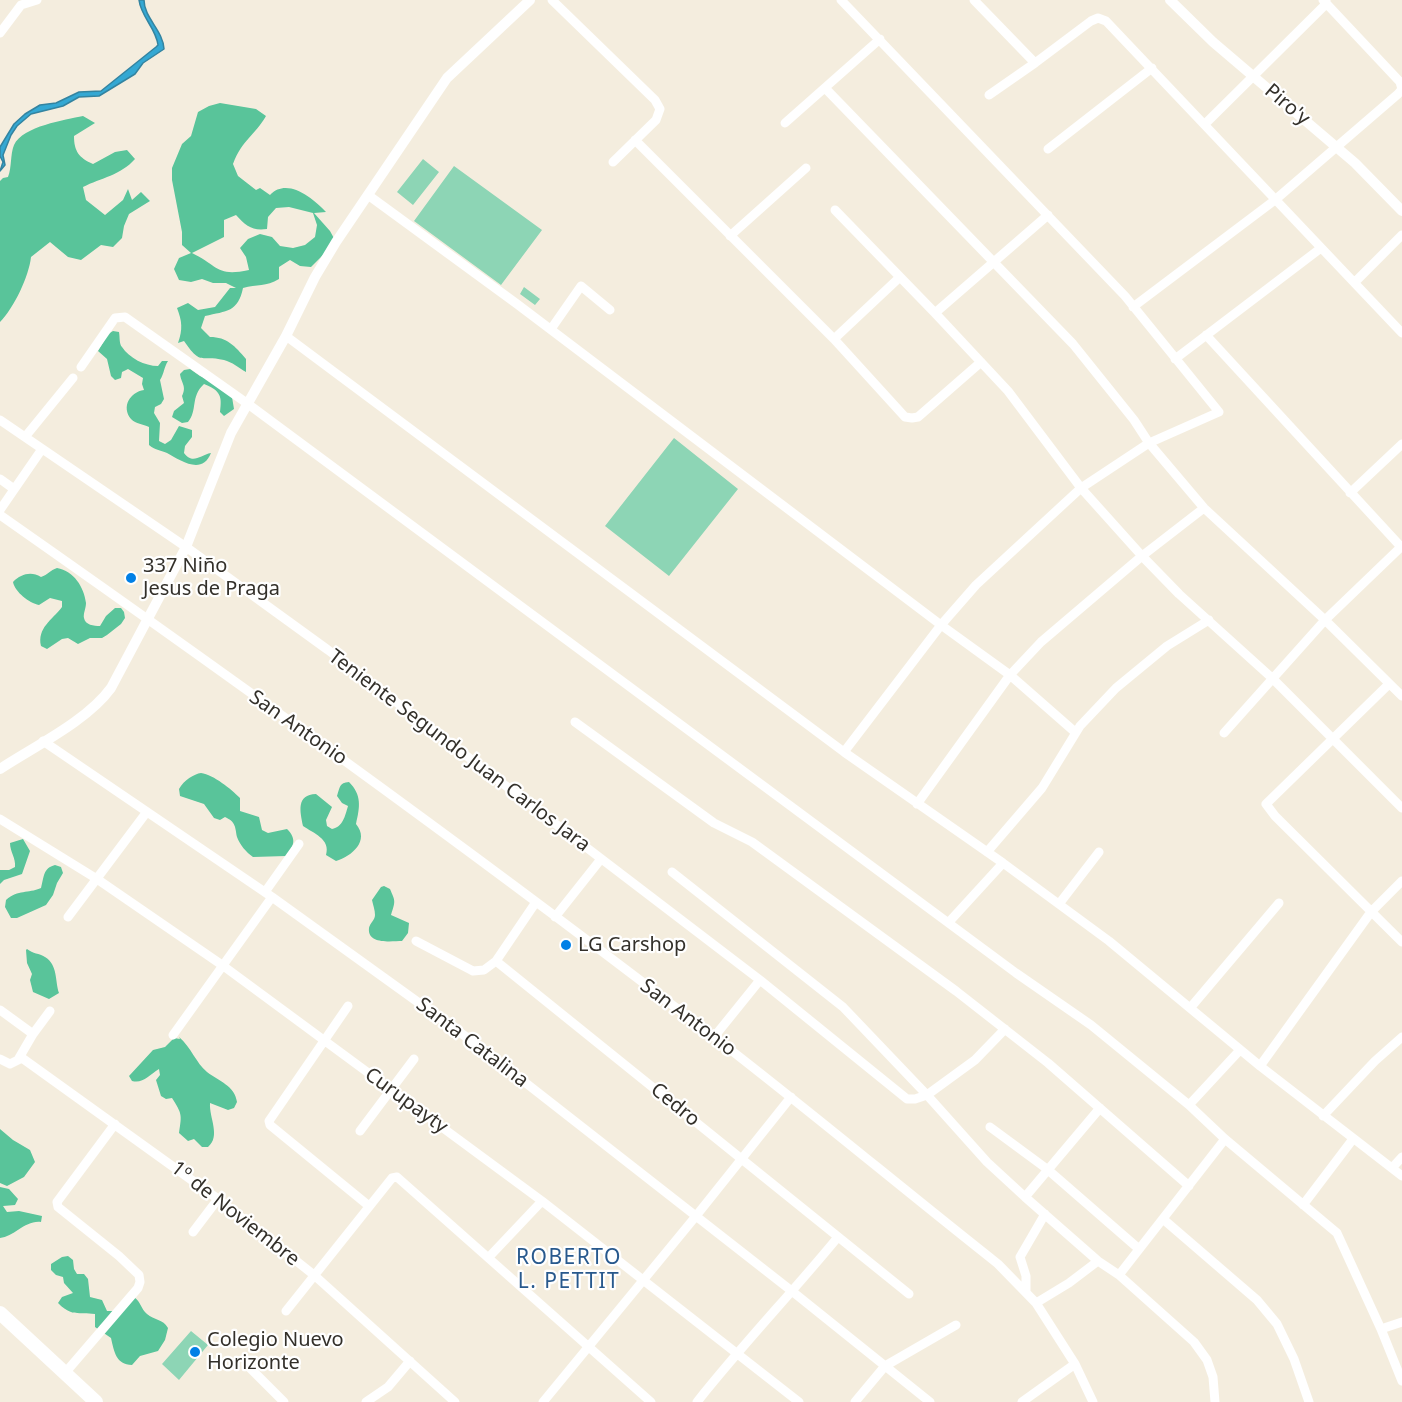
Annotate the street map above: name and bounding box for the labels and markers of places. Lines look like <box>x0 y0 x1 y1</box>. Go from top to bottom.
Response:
place label: 337 Niño Jesus de Praga <box>143 554 280 601</box>
marker: 337 Niño Jesus de Praga <box>124 571 138 585</box>
place label: LG Carshop <box>578 933 686 957</box>
marker: LG Carshop <box>559 938 573 952</box>
place label: Colegio Nuevo Horizonte <box>207 1328 344 1375</box>
marker: Colegio Nuevo Horizonte <box>188 1345 202 1359</box>

